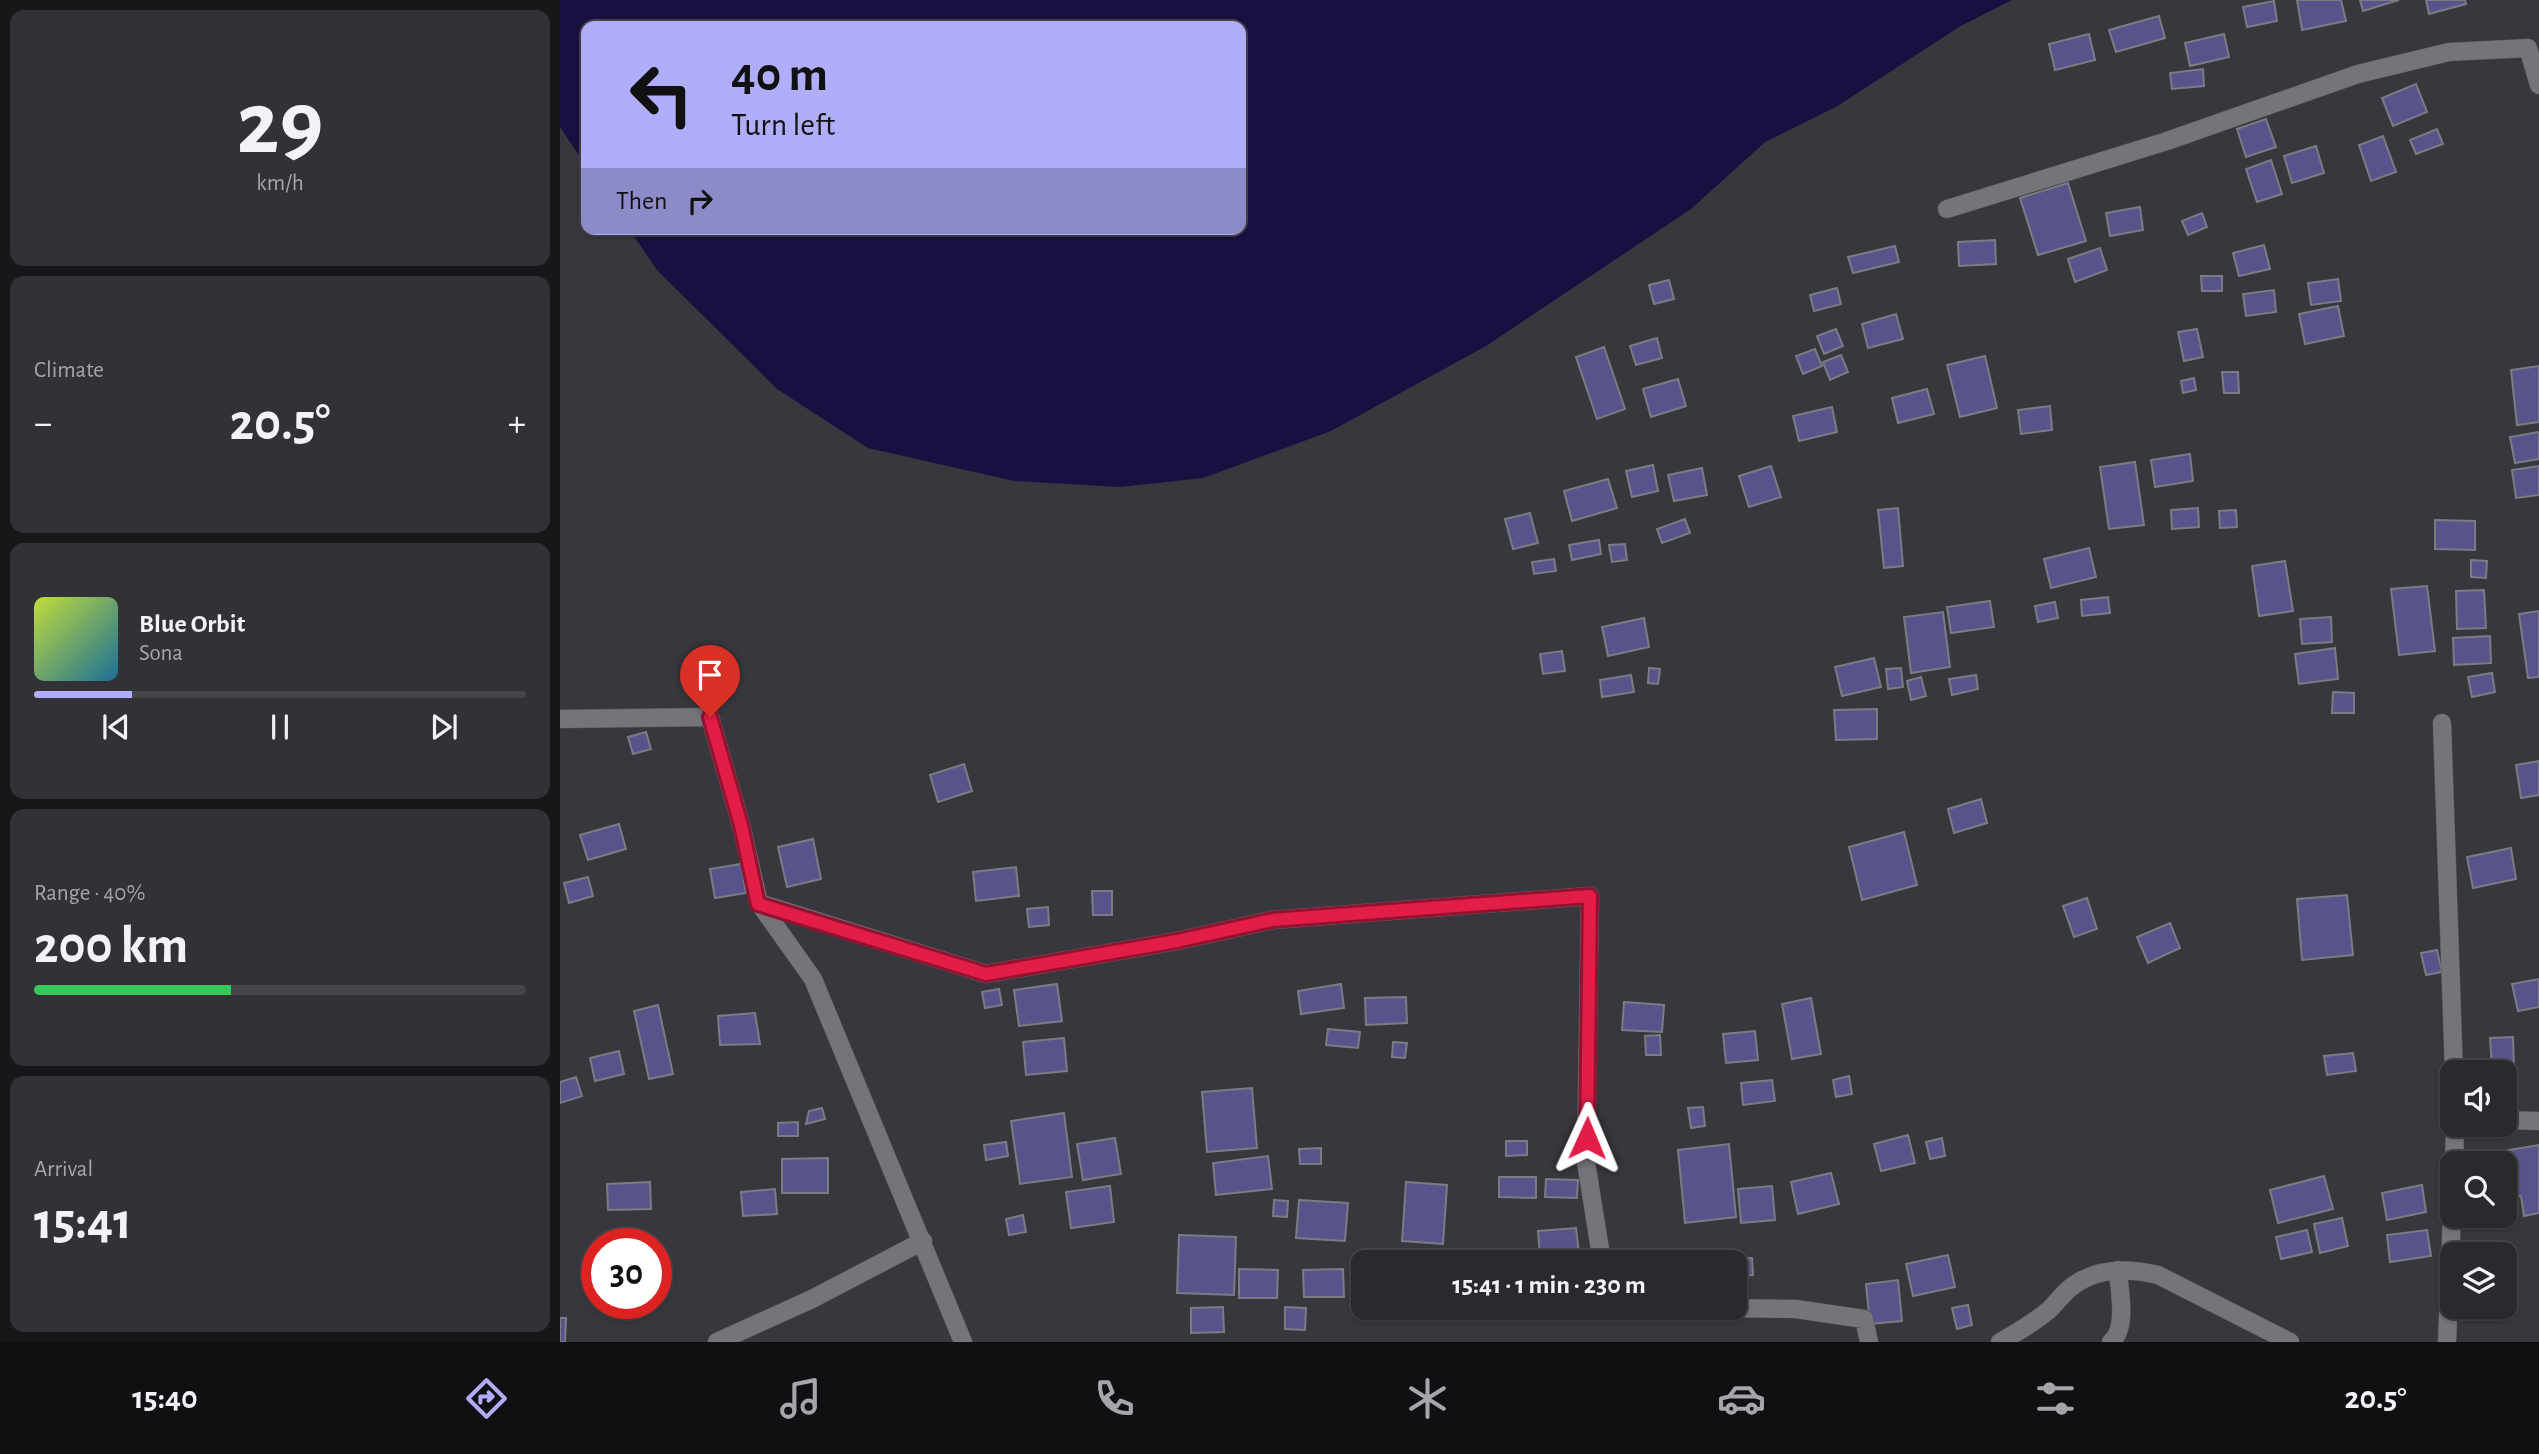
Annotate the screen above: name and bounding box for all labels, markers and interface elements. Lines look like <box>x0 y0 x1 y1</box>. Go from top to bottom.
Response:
icon: left <box>616 49 707 140</box>
text: 40 m <box>731 51 828 100</box>
text: 29 <box>237 79 323 170</box>
text: Turn left <box>731 109 835 141</box>
text: km/h <box>256 172 304 195</box>
icon: right <box>681 182 719 220</box>
text: Then <box>616 188 667 214</box>
text: Climate <box>34 359 104 382</box>
text: 20.5° <box>229 397 331 449</box>
text: − <box>34 405 52 443</box>
text: + <box>508 405 526 443</box>
text: Blue Orbit <box>139 611 245 637</box>
text: Sona <box>139 642 183 665</box>
pin <box>680 645 740 717</box>
icon: arrive <box>691 656 729 694</box>
icon: previous <box>97 708 135 746</box>
icon: pause <box>261 708 299 746</box>
icon: next <box>425 708 463 746</box>
text: Range · 40% <box>34 882 145 905</box>
text: 200 km <box>34 920 188 972</box>
map controls <box>2440 1060 2517 1319</box>
button: sound <box>2440 1060 2517 1137</box>
position arrow <box>1550 1101 1624 1175</box>
button: search <box>2440 1151 2517 1228</box>
text: Arrival <box>34 1158 93 1181</box>
text: 15:41 <box>34 1196 132 1248</box>
speed limit sign: 30 <box>581 1228 672 1319</box>
button: layers <box>2440 1242 2517 1319</box>
text: 15:41 · 1 min · 230 m <box>1452 1272 1646 1298</box>
icon: directions <box>462 1374 511 1423</box>
icon: music <box>776 1374 825 1423</box>
icon: phone <box>1090 1374 1139 1423</box>
icon: climate <box>1403 1374 1452 1423</box>
icon: car <box>1717 1374 1766 1423</box>
icon: filters <box>2031 1374 2080 1423</box>
text: 15:40 <box>132 1382 198 1414</box>
text: 20.5° <box>2344 1382 2407 1414</box>

